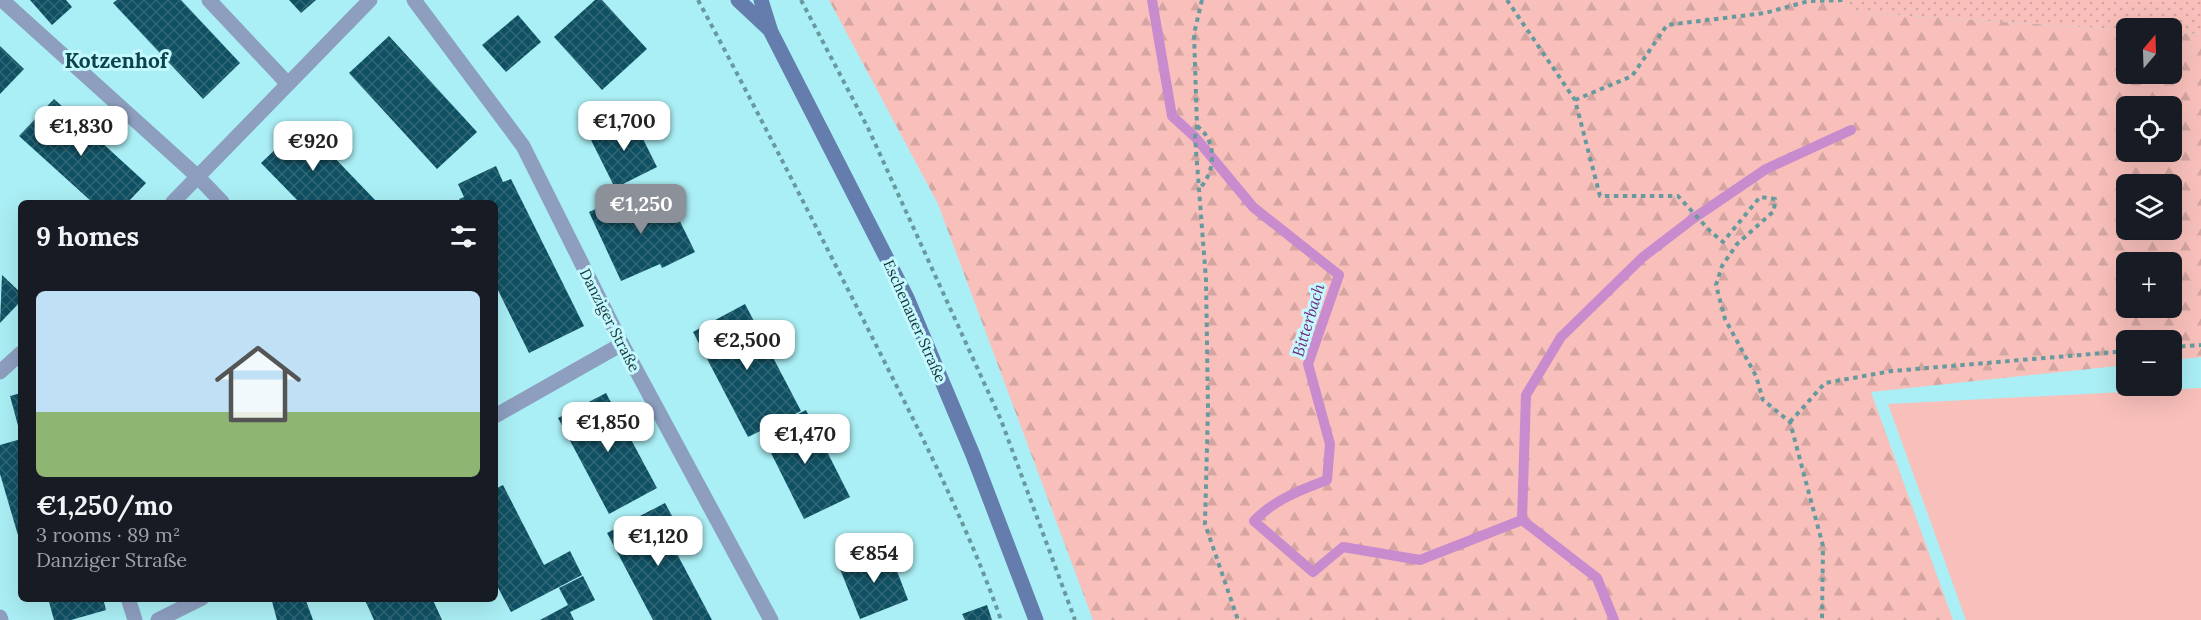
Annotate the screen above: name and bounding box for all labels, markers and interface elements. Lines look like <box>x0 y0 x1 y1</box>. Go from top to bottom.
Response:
north arrow <box>2116 18 2182 84</box>
map controls <box>2116 18 2182 396</box>
district label: Kotzenhof <box>64 47 169 74</box>
button: locate <box>2116 96 2182 162</box>
pin: €1,700 <box>575 101 673 152</box>
pin: €1,830 <box>32 106 130 157</box>
text: €1,700 <box>592 108 656 133</box>
text: €1,830 <box>49 113 113 138</box>
pin: €920 <box>277 121 349 172</box>
text: €920 <box>287 128 339 153</box>
button: layers <box>2116 174 2182 240</box>
pin: €1,250 <box>592 184 690 235</box>
text: €1,250 <box>609 191 673 216</box>
text: 9 homes <box>36 220 139 253</box>
icon: filters <box>447 220 480 253</box>
button: + <box>2116 252 2182 318</box>
street label: Eschenauer Straße <box>879 257 951 385</box>
street label: Danziger Straße <box>576 265 644 375</box>
water label: Bitterbach <box>1287 281 1329 359</box>
pin: €2,500 <box>698 320 796 371</box>
text: €2,500 <box>713 327 781 352</box>
icon: home <box>204 330 312 438</box>
button: − <box>2116 330 2182 396</box>
pin: €1,850 <box>559 402 657 453</box>
text: €1,850 <box>576 409 640 434</box>
pin: €1,470 <box>756 414 854 465</box>
text: €1,470 <box>774 421 836 446</box>
text: €1,250/mo <box>36 489 173 522</box>
pin: €1,120 <box>609 516 707 567</box>
text: 3 rooms · 89 m² <box>36 522 180 547</box>
text: €1,120 <box>628 523 688 548</box>
pin: €854 <box>838 533 910 584</box>
text: €854 <box>849 540 899 565</box>
text: Danziger Straße <box>36 547 187 572</box>

